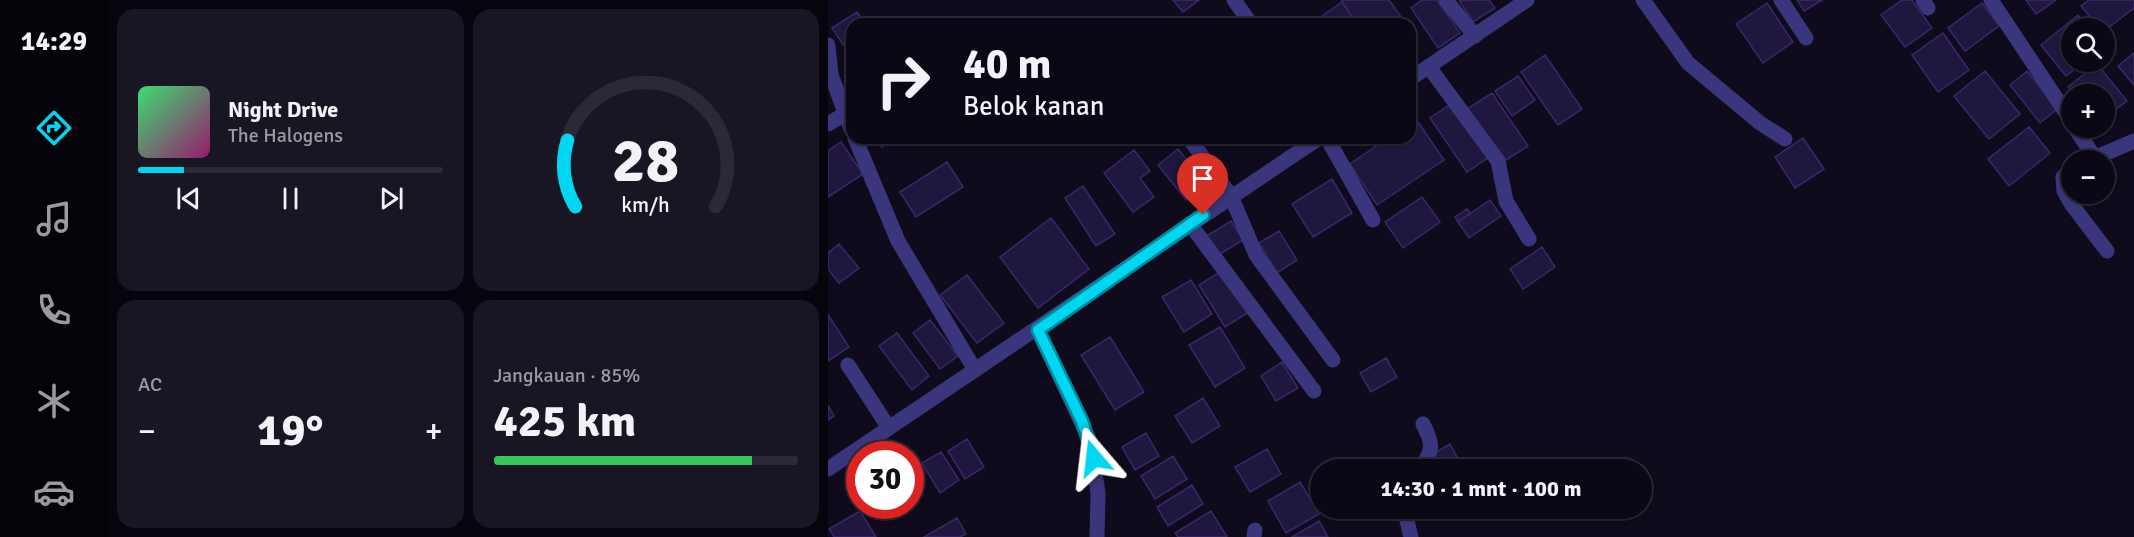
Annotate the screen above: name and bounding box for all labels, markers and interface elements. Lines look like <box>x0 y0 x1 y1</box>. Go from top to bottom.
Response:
map controls <box>2061 18 2115 204</box>
button: search <box>2061 18 2115 72</box>
text: 14:29 <box>21 25 87 58</box>
text: 40 m <box>963 39 1052 90</box>
icon: right <box>864 42 942 120</box>
button: + <box>2061 84 2115 138</box>
text: Belok kanan <box>963 90 1104 123</box>
text: Night Drive <box>228 96 338 123</box>
icon: directions <box>33 107 75 149</box>
text: 28 <box>612 122 679 199</box>
text: The Halogens <box>228 123 343 148</box>
button: − <box>2061 150 2115 204</box>
pin <box>1177 153 1228 215</box>
icon: arrive <box>1186 162 1219 195</box>
icon: previous <box>172 182 205 215</box>
icon: pause <box>274 182 307 215</box>
icon: next <box>375 182 408 215</box>
text: km/h <box>621 193 670 219</box>
icon: music <box>33 198 75 240</box>
icon: phone <box>33 289 75 331</box>
text: Jangkauan · 85% <box>494 363 640 388</box>
text: AC <box>138 372 162 397</box>
icon: climate <box>33 380 75 422</box>
text: 425 km <box>494 394 636 449</box>
text: 19° <box>257 403 324 458</box>
text: − <box>138 411 156 452</box>
text: + <box>425 411 442 452</box>
position arrow <box>1062 426 1126 490</box>
speed limit sign: 30 <box>846 441 924 519</box>
icon: car <box>33 471 75 513</box>
text: 14:30 · 1 mnt · 100 m <box>1381 475 1581 502</box>

